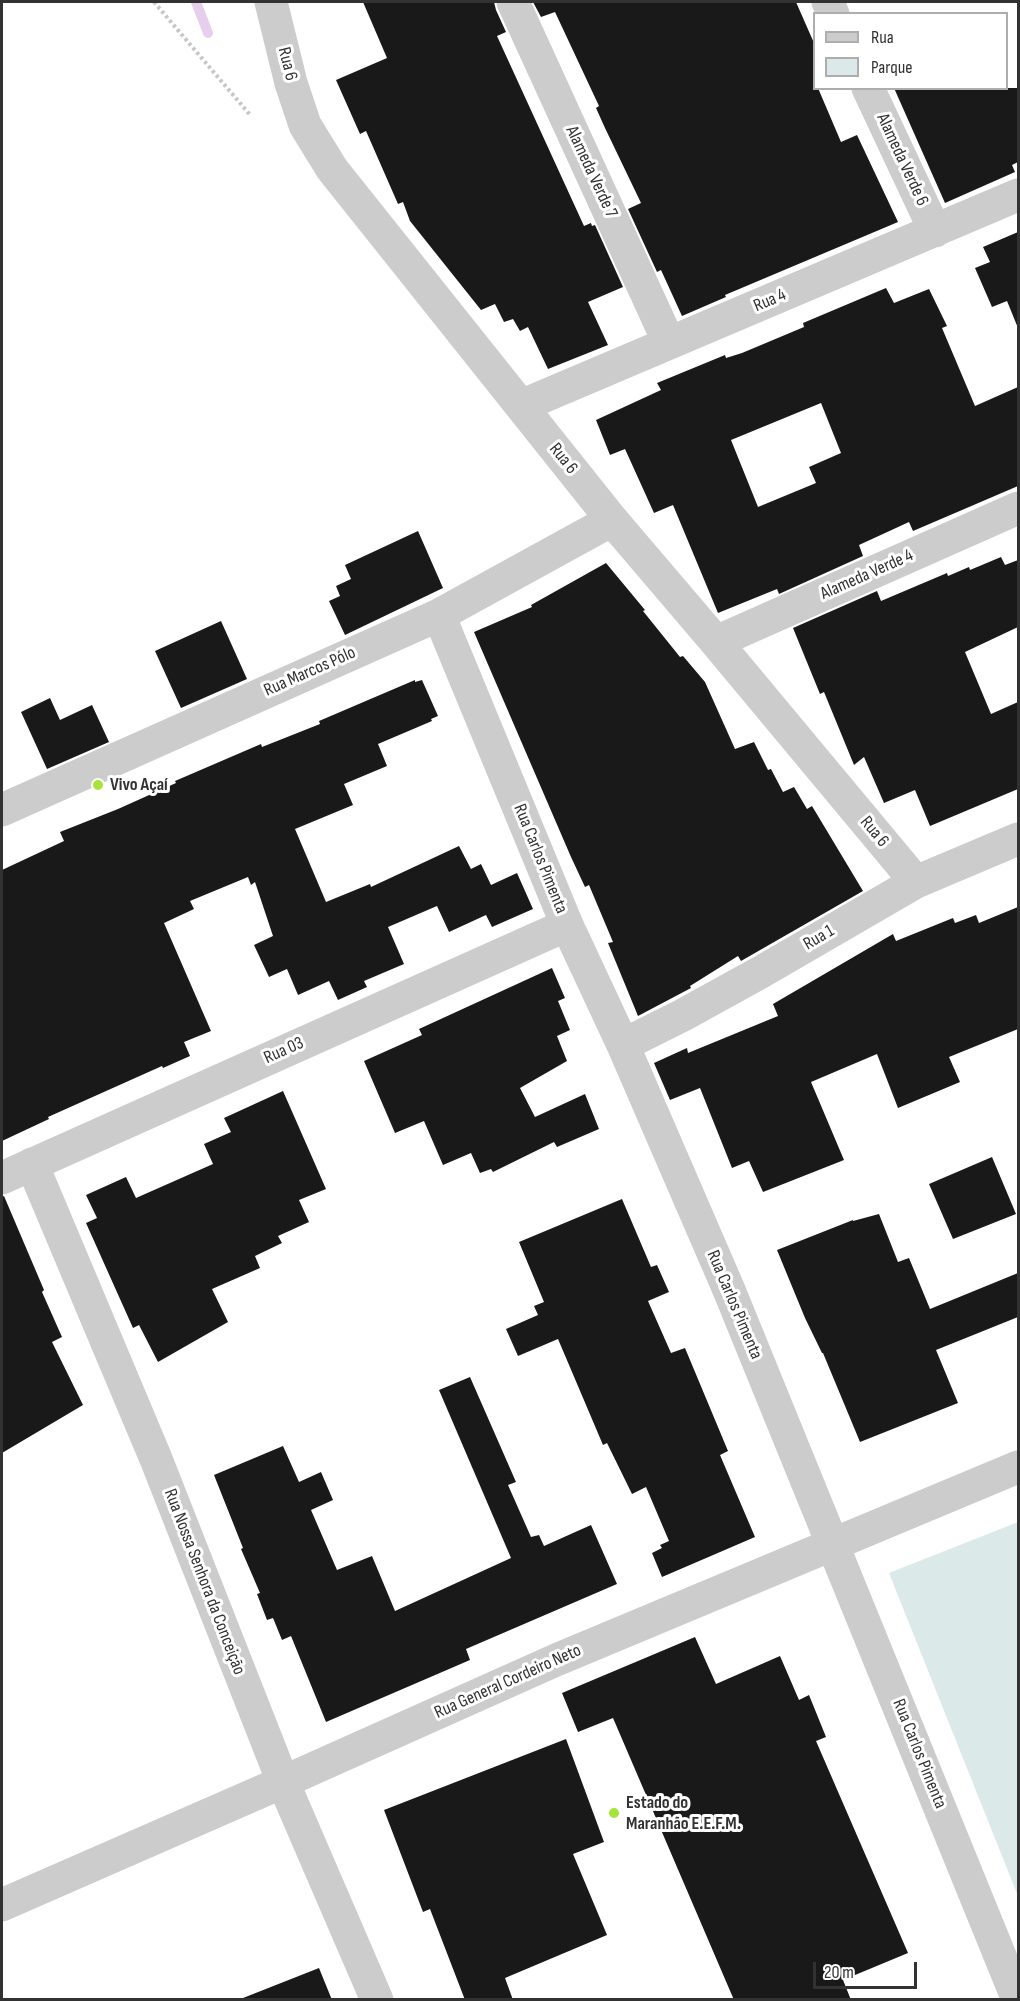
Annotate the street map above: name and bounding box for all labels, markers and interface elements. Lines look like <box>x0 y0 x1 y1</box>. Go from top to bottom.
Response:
legend <box>813 12 1008 90</box>
text: Rua <box>871 27 894 48</box>
street label: Rua 6 <box>272 45 302 83</box>
text: Parque <box>871 57 912 78</box>
street label: Alameda Verde 6 <box>871 110 933 210</box>
street label: Alameda Verde 7 <box>560 123 622 221</box>
street label: Rua 4 <box>751 285 789 317</box>
street label: Rua 6 <box>544 439 582 479</box>
street label: Alameda Verde 4 <box>817 545 917 605</box>
street label: Rua Marcos Pólo <box>261 642 359 702</box>
place label: Vivo Açaí <box>110 774 168 796</box>
marker: Vivo Açaí <box>91 778 105 792</box>
street label: Rua Carlos Pimenta <box>508 801 572 917</box>
street label: Rua 6 <box>855 812 893 852</box>
street label: Rua 1 <box>800 921 838 955</box>
street label: Rua 03 <box>261 1033 307 1069</box>
street label: Rua Carlos Pimenta <box>701 1247 767 1363</box>
street label: Rua Nossa Senhora da Conceição <box>159 1486 249 1678</box>
street label: Rua General Cordeiro Neto <box>431 1640 585 1724</box>
street label: Rua Carlos Pimenta <box>887 1696 951 1812</box>
place label: Estado do Maranhão E.E.F.M. <box>626 1792 741 1834</box>
marker: Estado do Maranhão E.E.F.M. <box>607 1806 621 1820</box>
scale bar <box>816 1950 920 1988</box>
text: 20 m <box>824 1962 854 1983</box>

